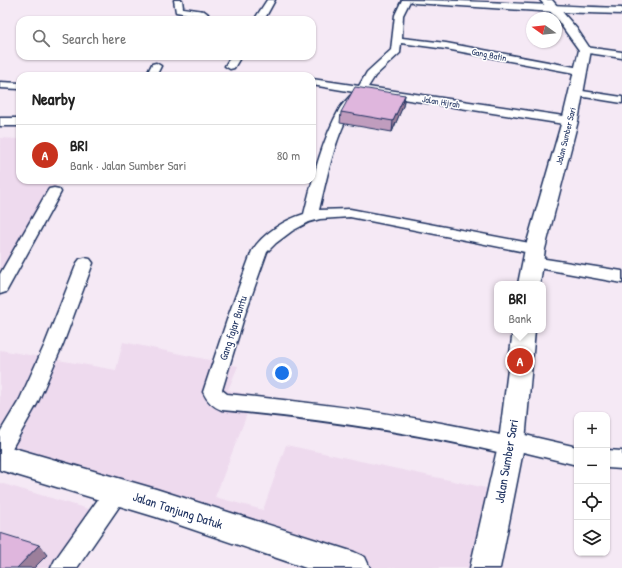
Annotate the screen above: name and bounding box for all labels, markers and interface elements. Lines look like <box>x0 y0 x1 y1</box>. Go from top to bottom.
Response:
north arrow <box>526 12 562 48</box>
search box <box>16 16 316 60</box>
icon: search <box>30 27 52 49</box>
text: Search here <box>62 28 126 49</box>
street label: Gang Batin <box>471 46 507 64</box>
text: Nearby <box>32 87 75 110</box>
street label: Jalan Hijrah <box>421 93 461 111</box>
street label: Jalan Sumber Sari <box>553 106 579 166</box>
text: BRI <box>70 135 88 156</box>
text: A <box>42 146 48 164</box>
text: 80 m <box>277 146 300 164</box>
text: Bank · Jalan Sumber Sari <box>70 156 186 174</box>
popup <box>494 281 546 333</box>
text: BRI <box>509 288 526 309</box>
street label: Gang fajar Buntu <box>216 293 250 362</box>
text: Bank <box>509 309 531 327</box>
pin: A <box>507 346 533 376</box>
your location <box>272 363 292 383</box>
map controls <box>574 412 610 556</box>
button: + <box>574 412 610 448</box>
street label: Jalan Sumber Sari <box>490 418 522 504</box>
button: − <box>574 448 610 484</box>
button: locate <box>574 484 610 520</box>
street label: Jalan Tanjung Datuk <box>131 487 226 533</box>
button: layers <box>574 520 610 556</box>

